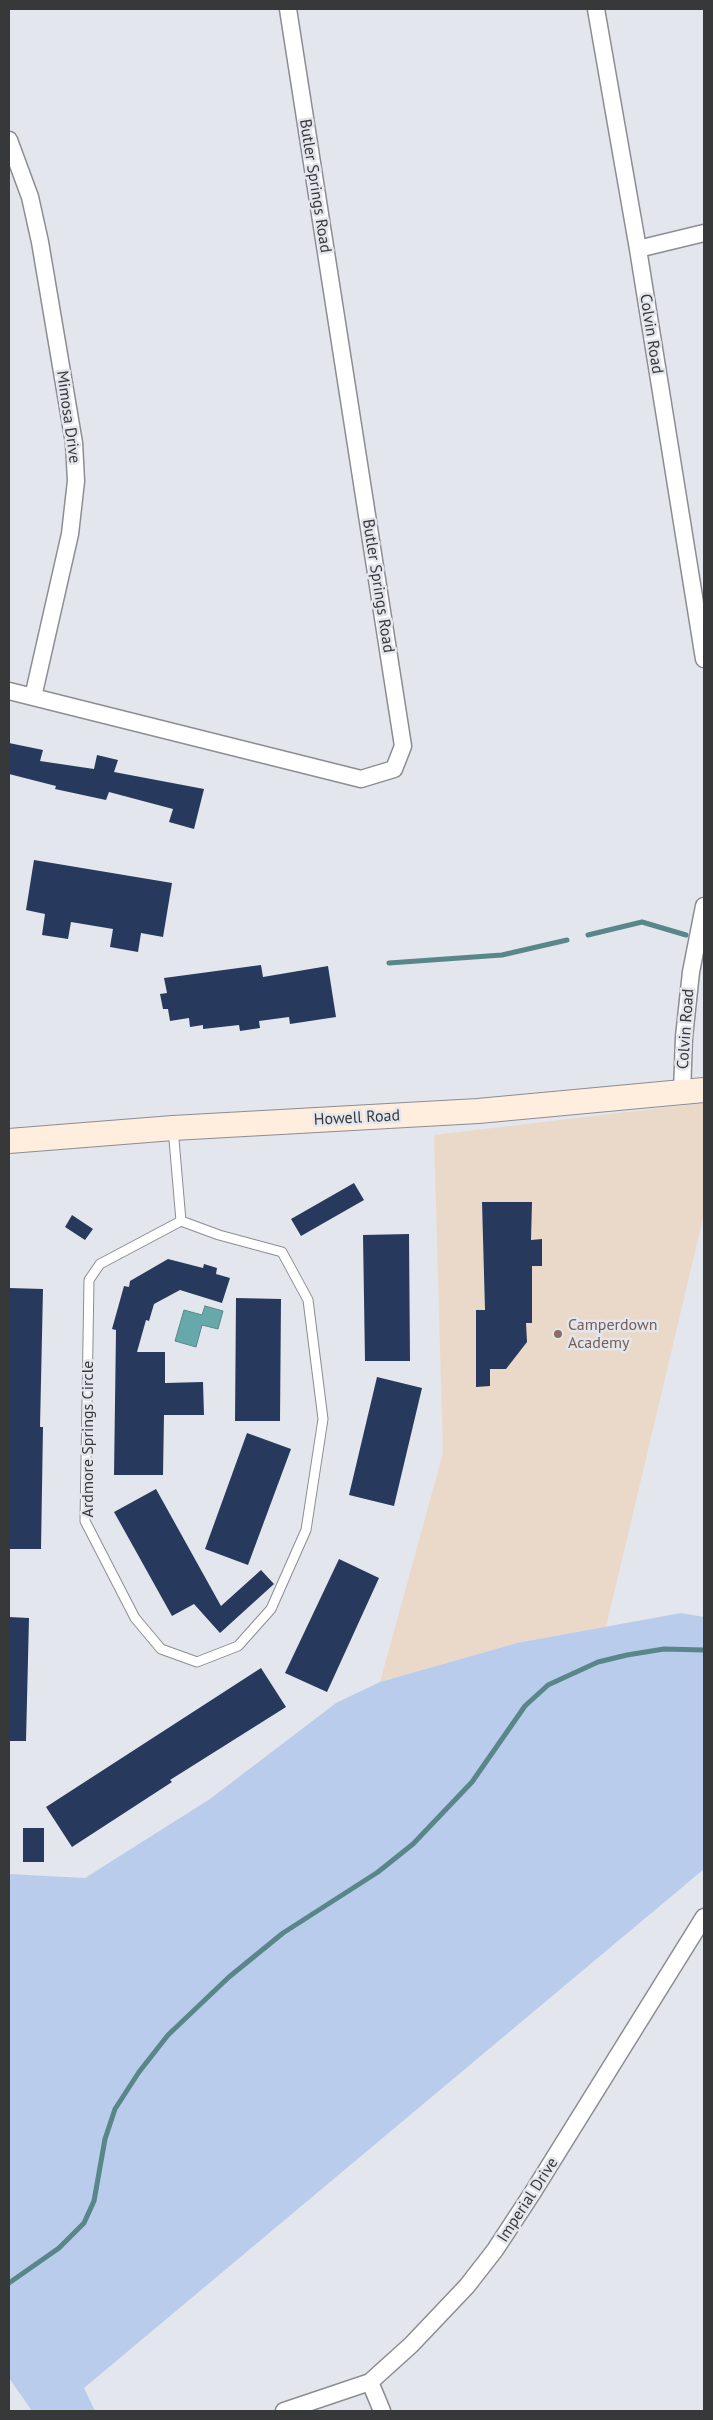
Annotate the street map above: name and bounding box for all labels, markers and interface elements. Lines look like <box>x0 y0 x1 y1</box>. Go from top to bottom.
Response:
street label: Butler Springs Road <box>295 118 335 254</box>
street label: Colvin Road <box>635 293 667 375</box>
street label: Mimosa Drive <box>52 369 84 465</box>
street label: Butler Springs Road <box>358 518 398 654</box>
street label: Colvin Road <box>674 988 698 1070</box>
street label: Howell Road <box>313 1106 401 1130</box>
place label: Camperdown Academy <box>568 1315 658 1353</box>
marker: Camperdown Academy <box>552 1328 564 1340</box>
street label: Ardmore Springs Circle <box>78 1361 98 1517</box>
street label: Imperial Drive <box>494 2154 562 2246</box>

